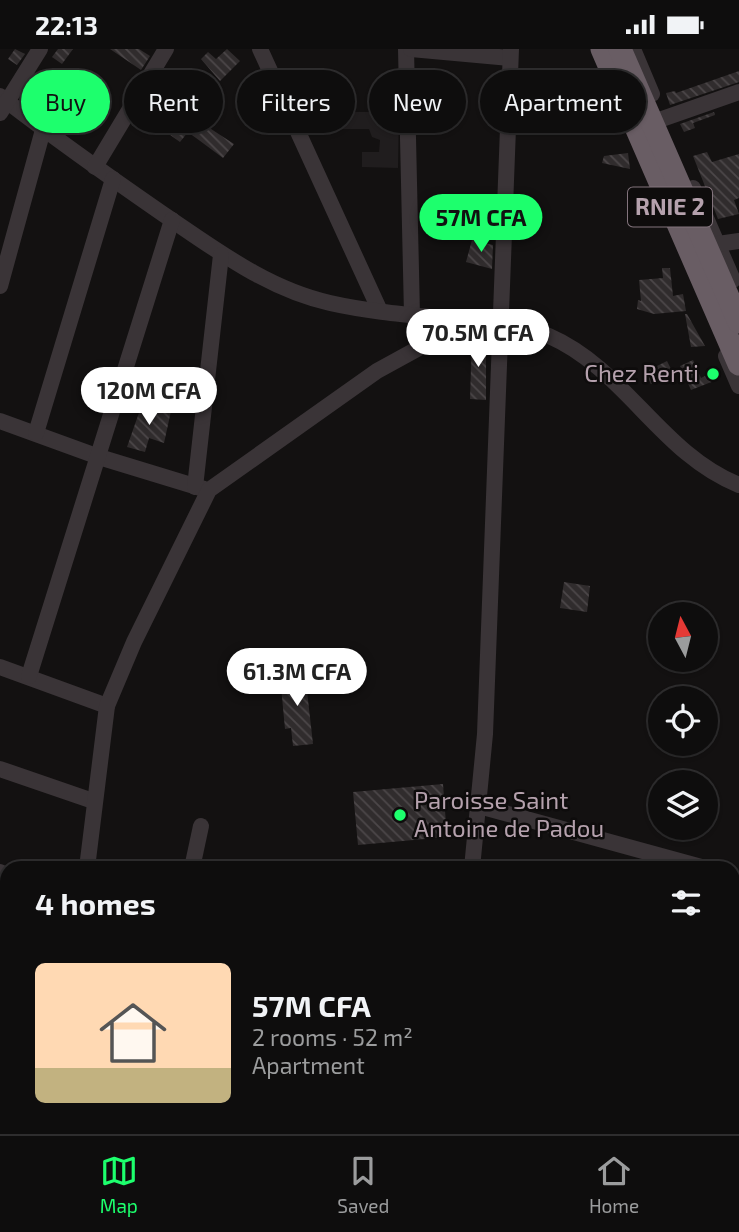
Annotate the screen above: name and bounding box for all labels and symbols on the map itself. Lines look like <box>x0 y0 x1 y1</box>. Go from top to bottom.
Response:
road number: RNIE 2 <box>628 188 712 227</box>
pin: 57M CFA <box>416 195 546 254</box>
pin: 70.5M CFA <box>398 309 558 369</box>
place label: Chez Renti <box>584 358 699 387</box>
marker: Chez Renti <box>705 366 721 382</box>
pin: 120M CFA <box>77 367 221 427</box>
north arrow <box>648 602 718 672</box>
pin: 61.3M CFA <box>217 649 377 708</box>
place label: Paroisse Saint Antoine de Padou <box>414 785 604 842</box>
marker: Paroisse Saint Antoine de Padou <box>392 807 408 823</box>

